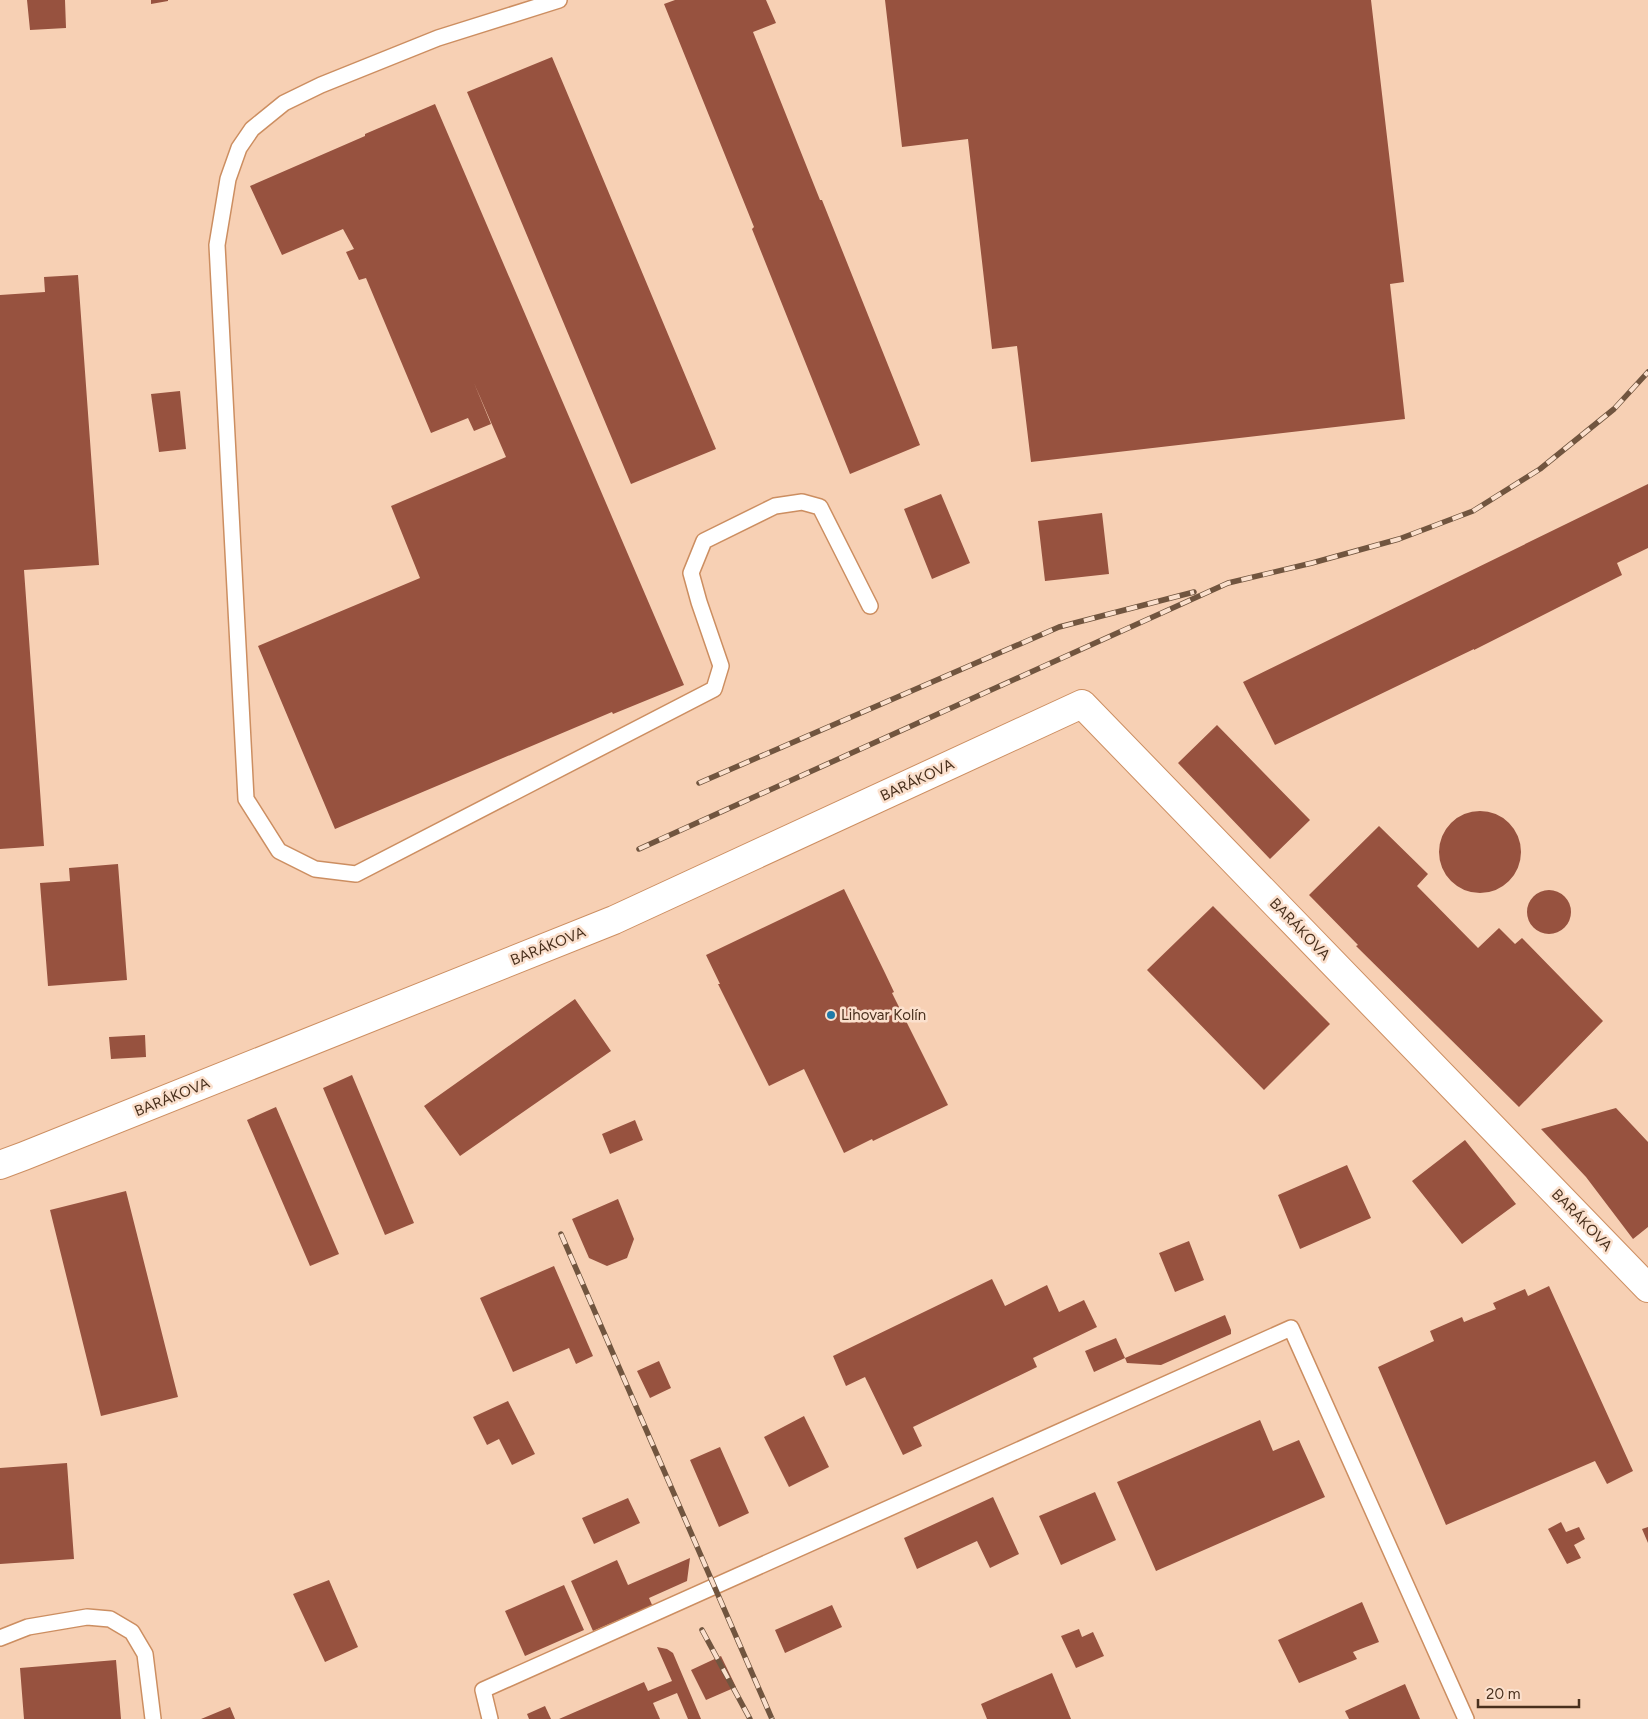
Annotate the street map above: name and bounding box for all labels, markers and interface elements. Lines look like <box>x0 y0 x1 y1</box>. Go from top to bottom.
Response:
street label: BARÁKOVA <box>877 755 957 805</box>
street label: BARÁKOVA <box>1266 894 1334 964</box>
street label: BARÁKOVA <box>508 923 588 969</box>
place label: Lihovar Kolín <box>841 1006 926 1024</box>
marker: Lihovar Kolín <box>825 1009 837 1021</box>
street label: BARÁKOVA <box>132 1074 212 1120</box>
street label: BARÁKOVA <box>1548 1185 1616 1255</box>
scale bar <box>1478 1676 1579 1708</box>
text: 20 m <box>1486 1685 1520 1703</box>

